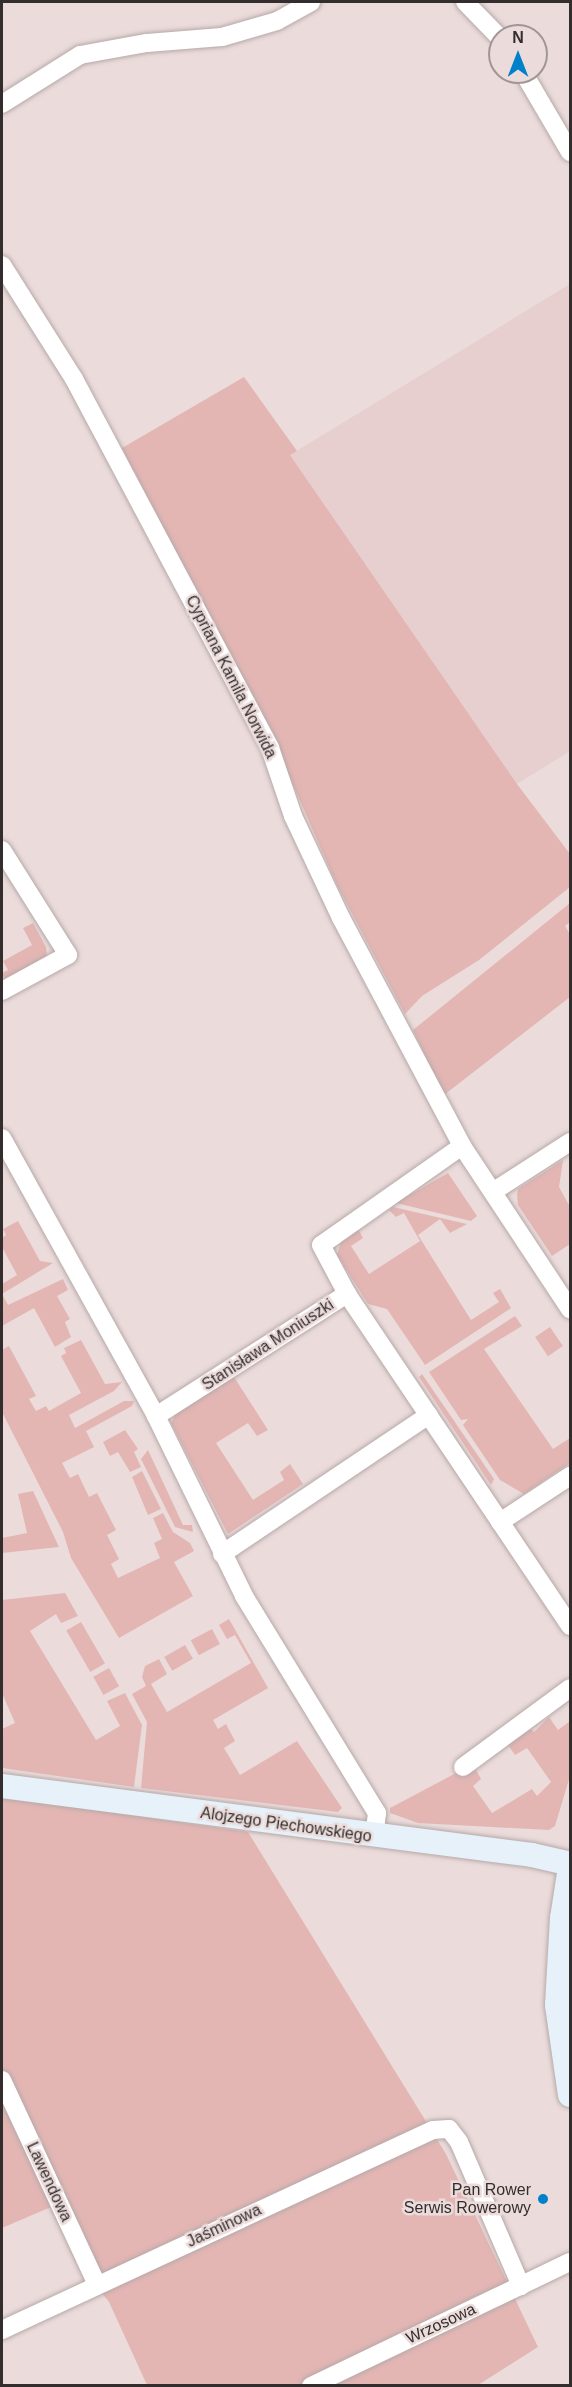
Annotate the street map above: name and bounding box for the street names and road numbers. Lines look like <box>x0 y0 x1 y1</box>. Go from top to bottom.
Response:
street label: Cypriana Kamila Norwida <box>181 592 281 762</box>
street label: Stanisława Moniuszki <box>199 1295 337 1395</box>
street label: Alojzego Piechowskiego <box>199 1803 373 1847</box>
street label: Lawendowa <box>22 2139 76 2225</box>
street label: Jaśminowa <box>184 2200 264 2252</box>
street label: Wrzosowa <box>403 2300 479 2348</box>

